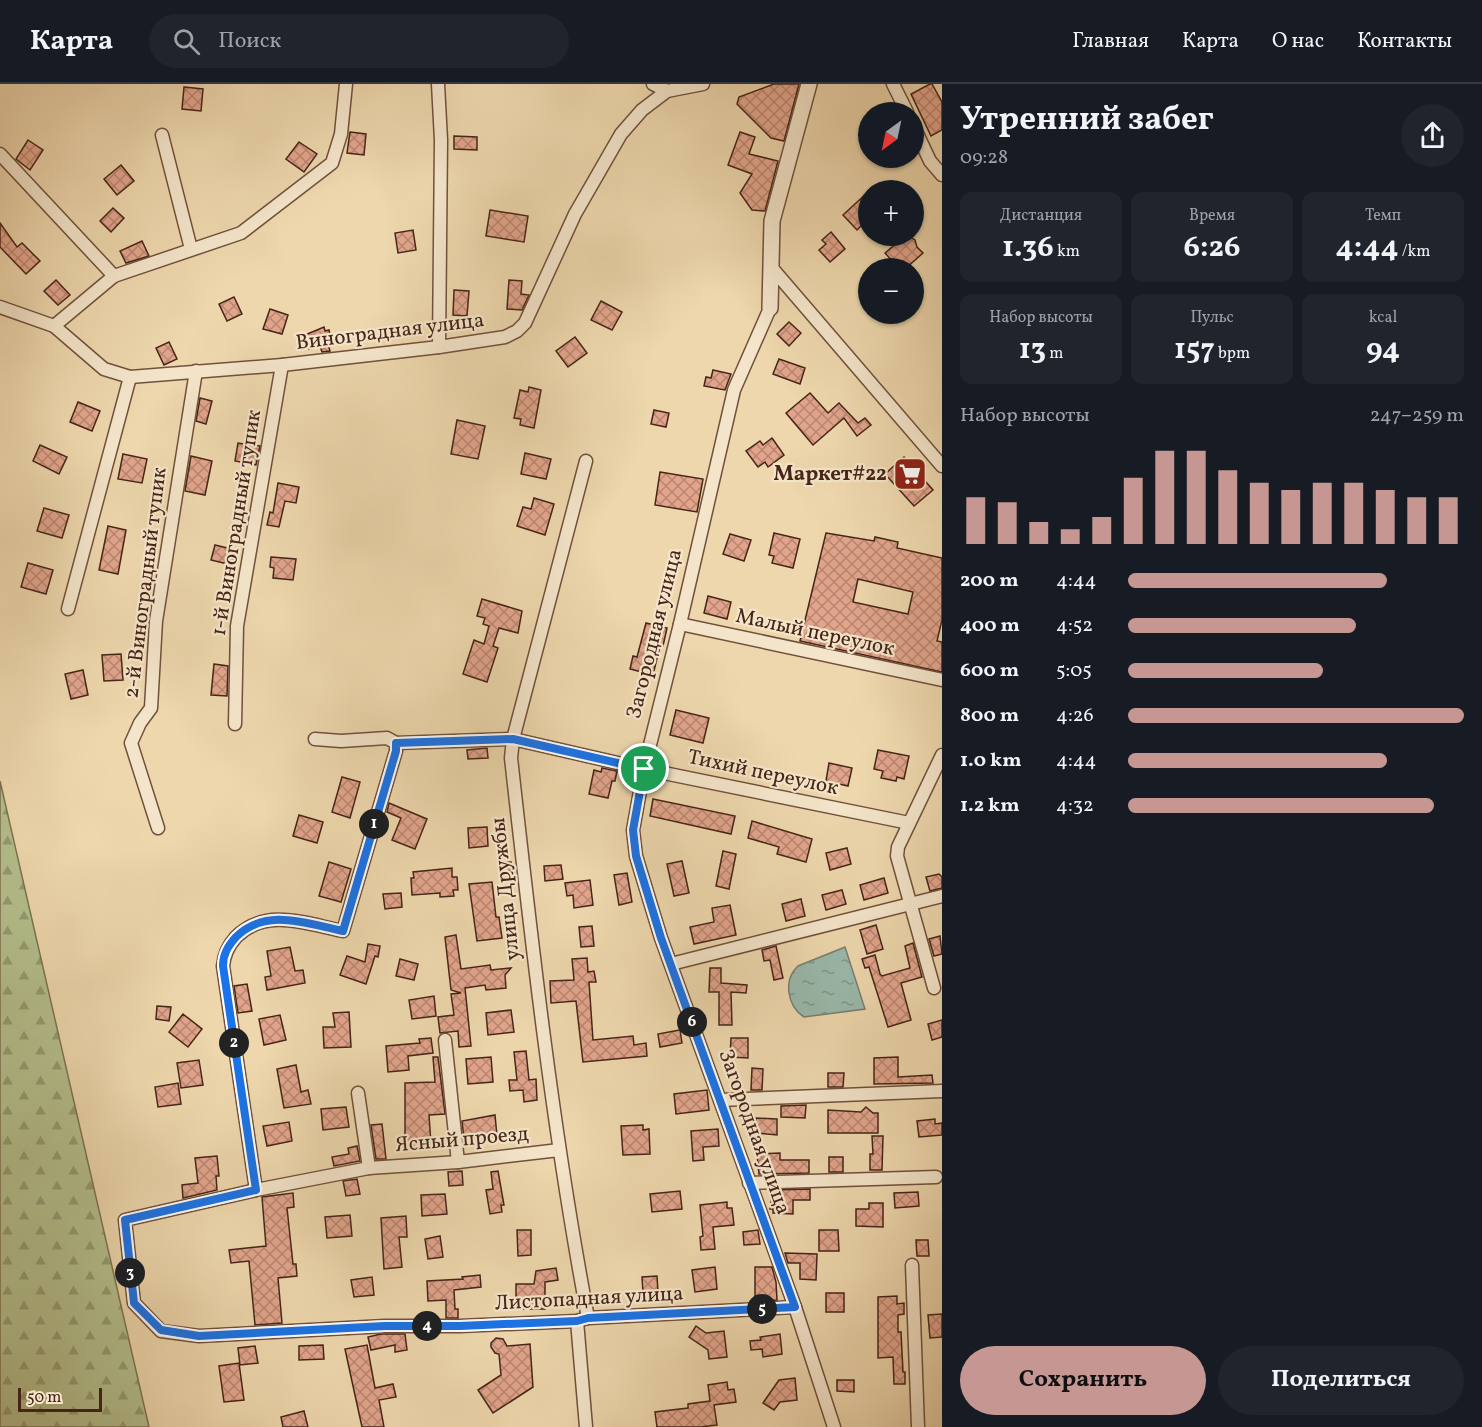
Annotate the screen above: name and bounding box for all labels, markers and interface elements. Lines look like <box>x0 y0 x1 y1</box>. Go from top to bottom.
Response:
search box <box>149 14 569 68</box>
text: Карта <box>30 22 113 61</box>
icon: search <box>170 25 203 58</box>
text: Поиск <box>218 26 281 57</box>
text: Главная <box>1072 27 1149 56</box>
text: Карта <box>1182 27 1239 56</box>
text: О нас <box>1272 27 1324 56</box>
text: Контакты <box>1357 27 1452 56</box>
text: Утренний забег <box>960 98 1214 144</box>
north arrow <box>858 102 924 168</box>
map controls <box>858 102 924 324</box>
button: share <box>1401 104 1464 167</box>
text: 09:28 <box>960 144 1008 172</box>
button: + <box>858 180 924 246</box>
text: Дистанция <box>1000 205 1082 227</box>
text: Время <box>1189 205 1235 227</box>
text: Темп <box>1365 205 1401 227</box>
text: 1.36 <box>1002 227 1054 269</box>
text: 6:26 <box>1183 227 1241 269</box>
text: 4:44 <box>1336 227 1399 269</box>
text: km <box>1054 241 1080 263</box>
text: /km <box>1399 241 1430 263</box>
button: − <box>858 258 924 324</box>
street label: Виноградная улица <box>294 306 486 358</box>
text: Набор высоты <box>989 307 1093 329</box>
text: Пульс <box>1190 307 1234 329</box>
text: kcal <box>1369 307 1397 329</box>
text: 13 <box>1019 329 1046 371</box>
text: 157 <box>1174 329 1215 371</box>
text: 94 <box>1366 329 1400 371</box>
text: m <box>1046 343 1063 365</box>
text: bpm <box>1215 343 1250 365</box>
text: Набор высоты <box>960 402 1090 430</box>
text: 247–259 m <box>1370 402 1464 430</box>
street label: 1-й Виноградный тупик <box>205 408 269 638</box>
supermarket icon: Маркет#22 <box>892 456 928 492</box>
place label: Маркет#22 <box>773 460 887 489</box>
street label: 2-й Виноградный тупик <box>117 466 175 700</box>
street label: Загородная улица <box>620 546 690 722</box>
text: 200 m <box>960 567 1018 595</box>
text: 4:44 <box>1056 567 1097 595</box>
street label: Малый переулок <box>733 602 897 664</box>
text: 400 m <box>960 612 1020 640</box>
text: 4:52 <box>1056 612 1093 640</box>
text: 600 m <box>960 657 1019 685</box>
text: 5:05 <box>1056 657 1092 685</box>
text: 800 m <box>960 702 1019 730</box>
text: 4:26 <box>1056 702 1094 730</box>
pin <box>618 743 669 794</box>
street label: Тихий переулок <box>685 743 841 803</box>
text: 1.0 km <box>960 747 1022 775</box>
text: 4:44 <box>1056 747 1097 775</box>
icon: arrive <box>627 752 660 785</box>
text: 1.2 km <box>960 792 1020 820</box>
text: 4:32 <box>1056 792 1094 820</box>
pin: 1 <box>359 809 389 839</box>
text: 1 <box>371 813 377 835</box>
street label: улица Дружбы <box>484 816 528 962</box>
pin: 6 <box>677 1007 707 1037</box>
text: 6 <box>688 1011 696 1033</box>
pin: 2 <box>219 1028 249 1058</box>
text: 2 <box>230 1032 238 1054</box>
street label: Загородная улица <box>711 1045 797 1219</box>
street label: Ясный проезд <box>394 1120 530 1160</box>
pin: 3 <box>115 1258 145 1288</box>
text: 3 <box>126 1262 134 1284</box>
street label: Листопадная улица <box>494 1280 684 1318</box>
pin: 5 <box>747 1294 777 1324</box>
text: 5 <box>758 1298 766 1320</box>
pin: 4 <box>412 1311 442 1341</box>
text: 4 <box>422 1315 432 1337</box>
button: Сохранить <box>960 1346 1206 1415</box>
button: Поделиться <box>1218 1346 1464 1415</box>
scale bar <box>18 1385 102 1412</box>
text: 50 m <box>27 1387 61 1409</box>

